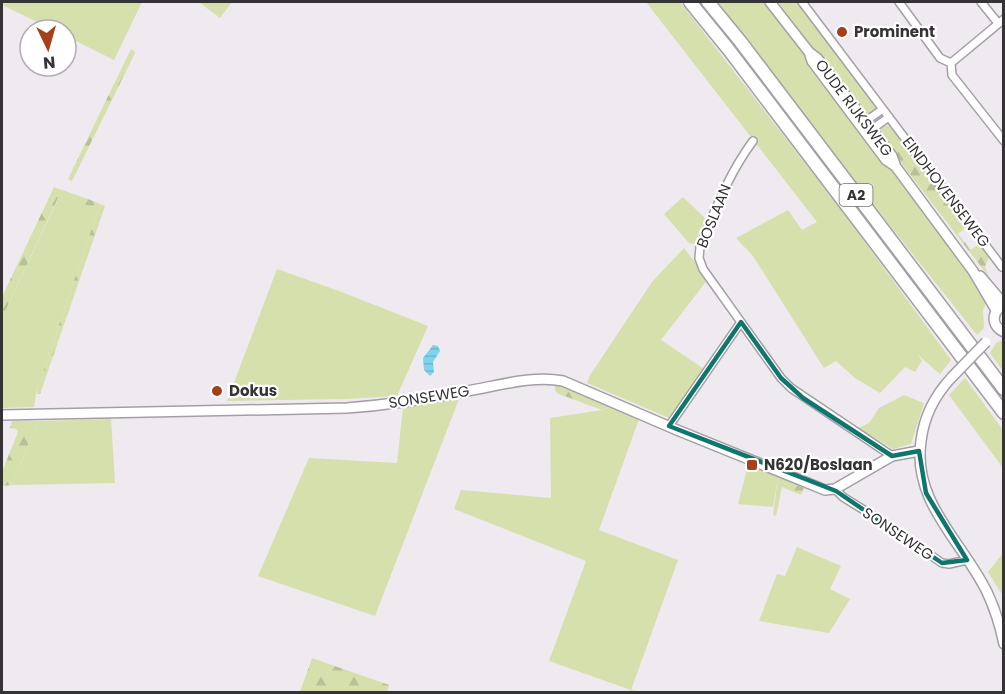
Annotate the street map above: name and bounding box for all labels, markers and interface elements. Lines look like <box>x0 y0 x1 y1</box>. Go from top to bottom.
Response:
north arrow <box>18 18 78 78</box>
place label: Prominent <box>854 21 935 42</box>
marker: Prominent <box>835 25 849 39</box>
text: N <box>42 50 56 74</box>
street label: OUDE RIJKSWEG <box>811 55 898 161</box>
street label: EINDHOVENSEWEG <box>898 132 995 252</box>
street label: BOSLAAN <box>691 181 736 251</box>
road number: A2 <box>840 184 872 206</box>
place label: Dokus <box>229 380 277 401</box>
street label: SONSEWEG <box>387 380 471 413</box>
marker: Dokus <box>210 384 224 398</box>
place label: N620/Boslaan <box>764 454 873 475</box>
marker: N620/Boslaan <box>745 458 759 472</box>
street label: SONSEWEG <box>859 502 938 565</box>

